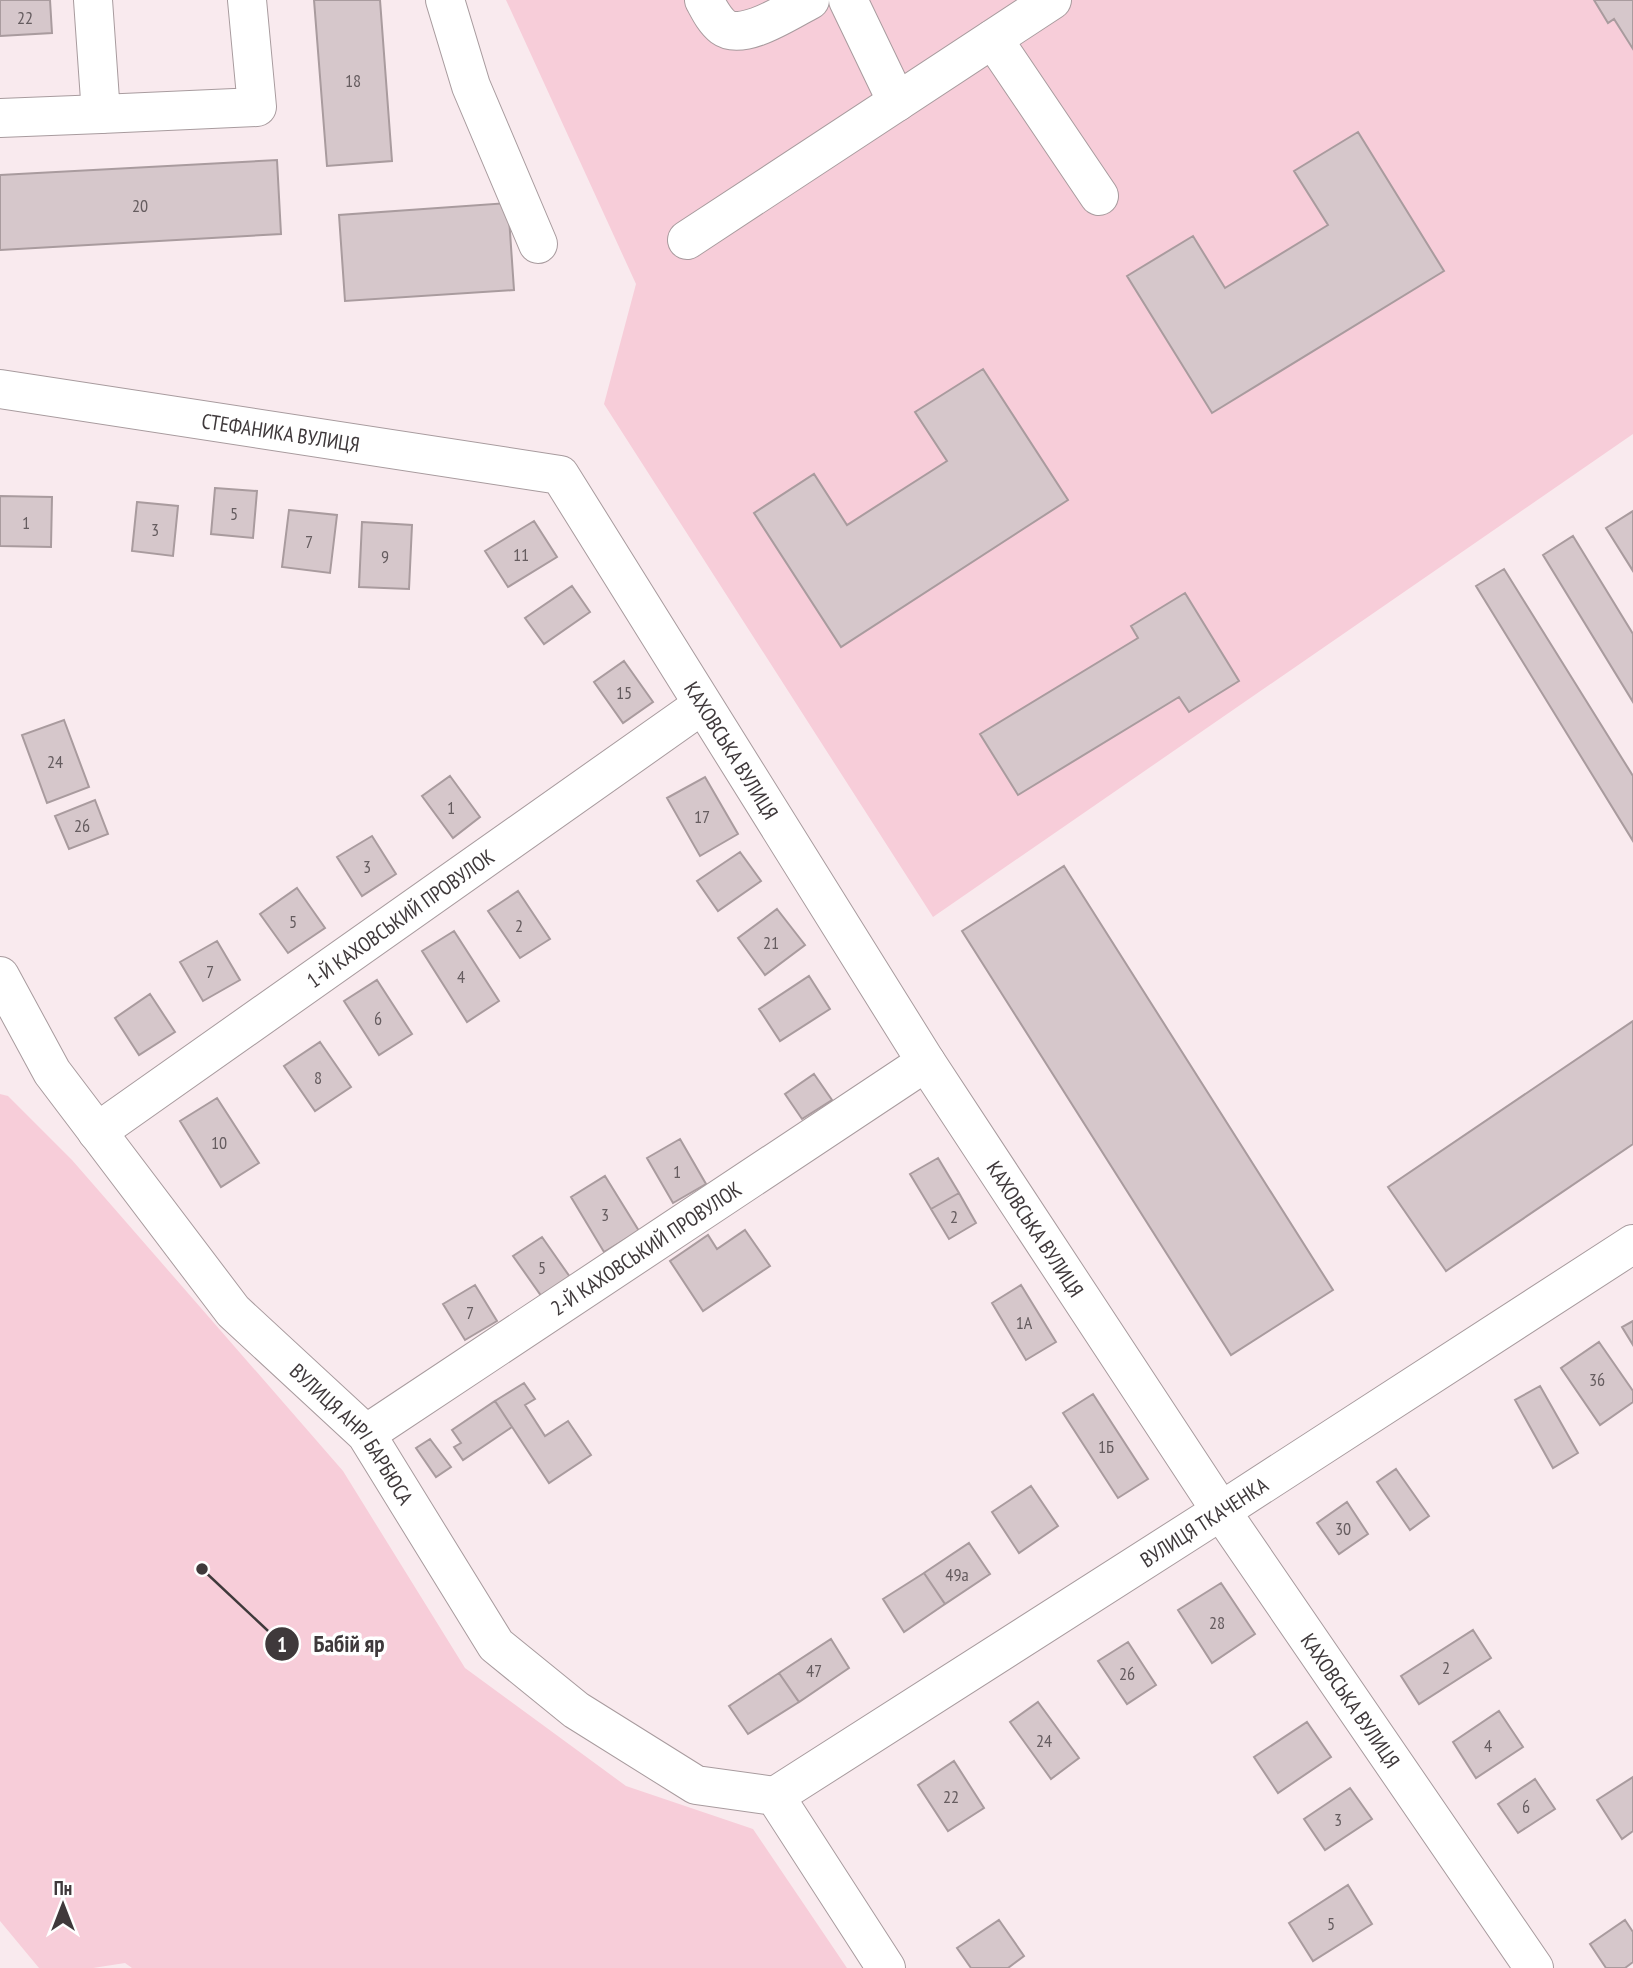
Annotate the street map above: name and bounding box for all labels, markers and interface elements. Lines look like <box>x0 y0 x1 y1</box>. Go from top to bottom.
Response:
house number: 22 <box>17 6 33 29</box>
house number: 18 <box>345 69 361 92</box>
house number: 20 <box>132 194 148 217</box>
street label: СТЕФАНИКА ВУЛИЦЯ <box>200 407 362 458</box>
house number: 5 <box>230 502 238 525</box>
house number: 1 <box>22 511 30 534</box>
house number: 3 <box>151 518 159 541</box>
house number: 7 <box>305 530 313 553</box>
house number: 11 <box>513 543 529 566</box>
house number: 9 <box>381 545 389 568</box>
street label: КАХОВСЬКА ВУЛИЦЯ <box>679 677 785 824</box>
house number: 15 <box>616 681 632 704</box>
house number: 24 <box>47 750 63 773</box>
house number: 1 <box>447 796 455 819</box>
house number: 17 <box>694 805 710 828</box>
house number: 26 <box>74 814 90 837</box>
street label: 1-Й КАХОВСЬКИЙ ПРОВУЛОК <box>301 843 499 993</box>
house number: 3 <box>363 855 371 878</box>
house number: 5 <box>289 910 297 933</box>
house number: 2 <box>515 914 523 937</box>
house number: 21 <box>763 931 779 954</box>
house number: 7 <box>206 960 214 983</box>
house number: 4 <box>457 965 465 988</box>
house number: 6 <box>374 1007 382 1030</box>
house number: 8 <box>314 1066 322 1089</box>
house number: 10 <box>211 1131 227 1154</box>
street label: КАХОВСЬКА ВУЛИЦЯ <box>981 1156 1090 1302</box>
house number: 1 <box>673 1160 681 1183</box>
street label: 2-Й КАХОВСЬКИЙ ПРОВУЛОК <box>545 1175 746 1321</box>
house number: 3 <box>601 1203 609 1226</box>
house number: 2 <box>950 1205 958 1228</box>
house number: 5 <box>538 1256 546 1279</box>
house number: 7 <box>466 1301 474 1324</box>
house number: 1А <box>1016 1311 1033 1334</box>
street label: ВУЛИЦЯ АНРІ БАРБЮСА <box>285 1357 420 1509</box>
house number: 36 <box>1589 1368 1605 1391</box>
house number: 1Б <box>1098 1435 1114 1458</box>
street label: ВУЛИЦЯ ТКАЧЕНКА <box>1135 1471 1273 1573</box>
house number: 30 <box>1335 1517 1351 1540</box>
house number: 49а <box>945 1563 969 1586</box>
house number: 28 <box>1209 1611 1225 1634</box>
callout: Бабій яр <box>264 1622 398 1666</box>
street label: КАХОВСЬКА ВУЛИЦЯ <box>1295 1628 1406 1773</box>
text: Бабій яр <box>314 1629 384 1658</box>
text: 1 <box>277 1631 287 1658</box>
house number: 2 <box>1442 1656 1450 1679</box>
house number: 47 <box>806 1659 822 1682</box>
house number: 26 <box>1119 1662 1135 1685</box>
house number: 24 <box>1036 1729 1052 1752</box>
house number: 4 <box>1484 1734 1492 1757</box>
house number: 22 <box>943 1785 959 1808</box>
house number: 6 <box>1522 1795 1530 1818</box>
house number: 3 <box>1334 1808 1342 1831</box>
north arrow <box>28 1870 98 1940</box>
text: Пн <box>54 1876 72 1900</box>
house number: 5 <box>1327 1912 1335 1935</box>

